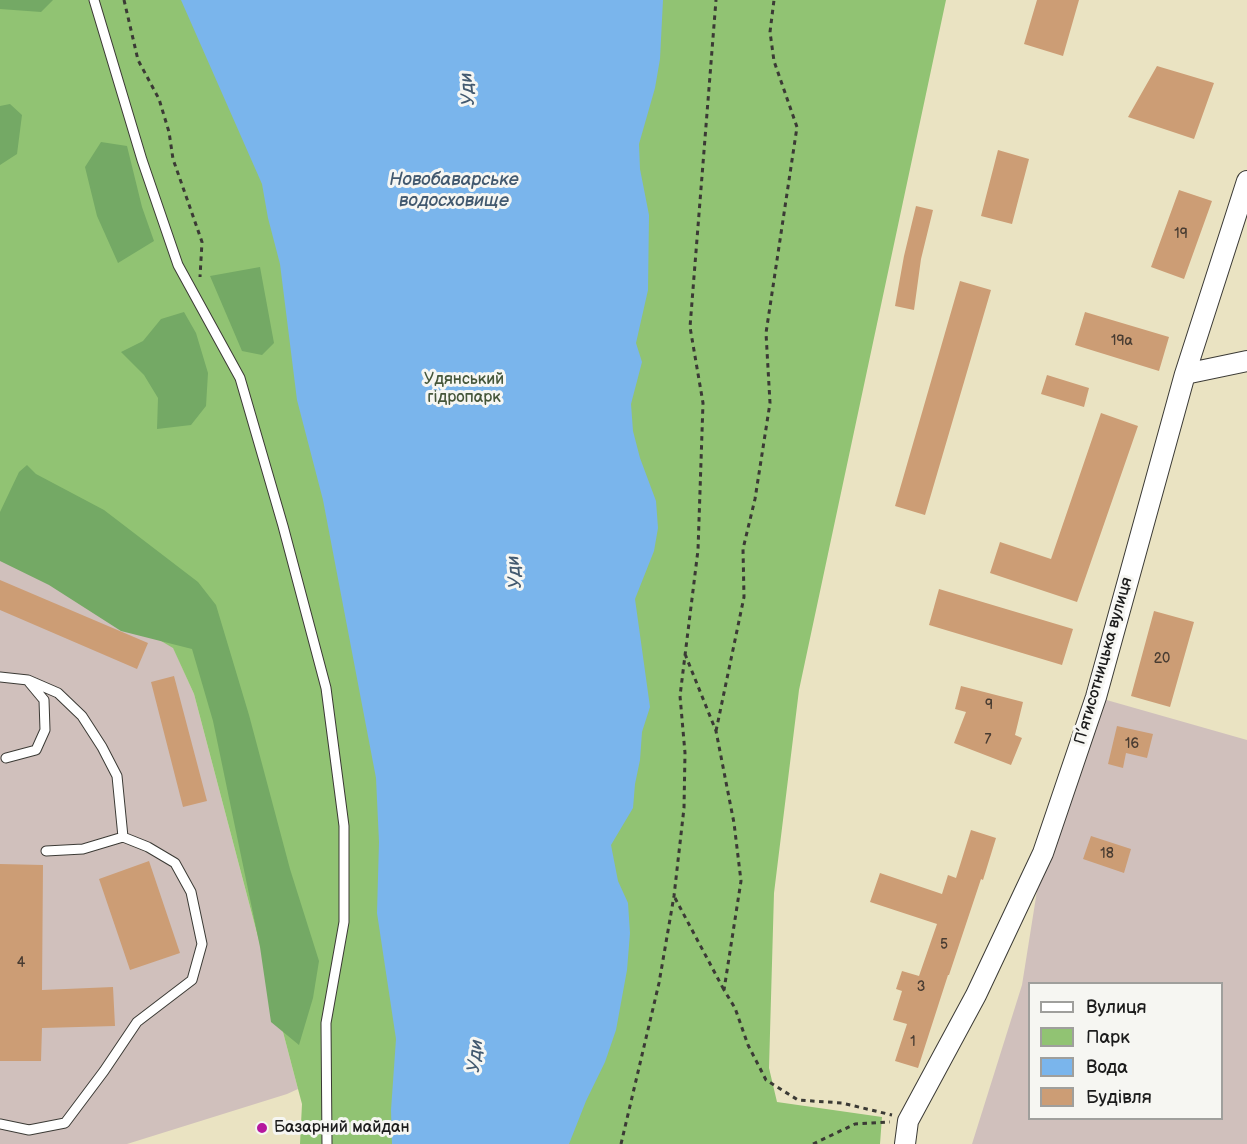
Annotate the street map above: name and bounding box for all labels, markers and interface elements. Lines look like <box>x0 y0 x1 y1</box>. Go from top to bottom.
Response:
water label: Уди <box>456 72 480 106</box>
water label: Новобаварське водосховище <box>389 169 519 212</box>
house number: 19 <box>1174 226 1188 242</box>
house number: 19а <box>1111 333 1133 349</box>
park label: Удянський гідропарк <box>424 370 504 408</box>
water label: Уди <box>503 555 527 589</box>
street label: П’ятисотницька вулиця <box>1071 575 1137 747</box>
house number: 20 <box>1154 651 1170 667</box>
house number: 9 <box>985 697 993 713</box>
house number: 7 <box>985 732 991 748</box>
house number: 16 <box>1125 736 1139 752</box>
house number: 18 <box>1100 846 1114 862</box>
house number: 5 <box>940 937 948 953</box>
house number: 4 <box>17 955 25 971</box>
house number: 3 <box>917 979 925 995</box>
legend <box>1028 982 1223 1120</box>
text: Вулиця <box>1086 997 1147 1018</box>
text: Парк <box>1086 1027 1130 1048</box>
house number: 1 <box>910 1034 916 1050</box>
water label: Уди <box>464 1039 488 1073</box>
text: Вода <box>1086 1057 1128 1078</box>
text: Будівля <box>1086 1087 1152 1108</box>
place label: Базарний майдан <box>274 1118 410 1138</box>
marker: Базарний майдан <box>255 1121 269 1135</box>

